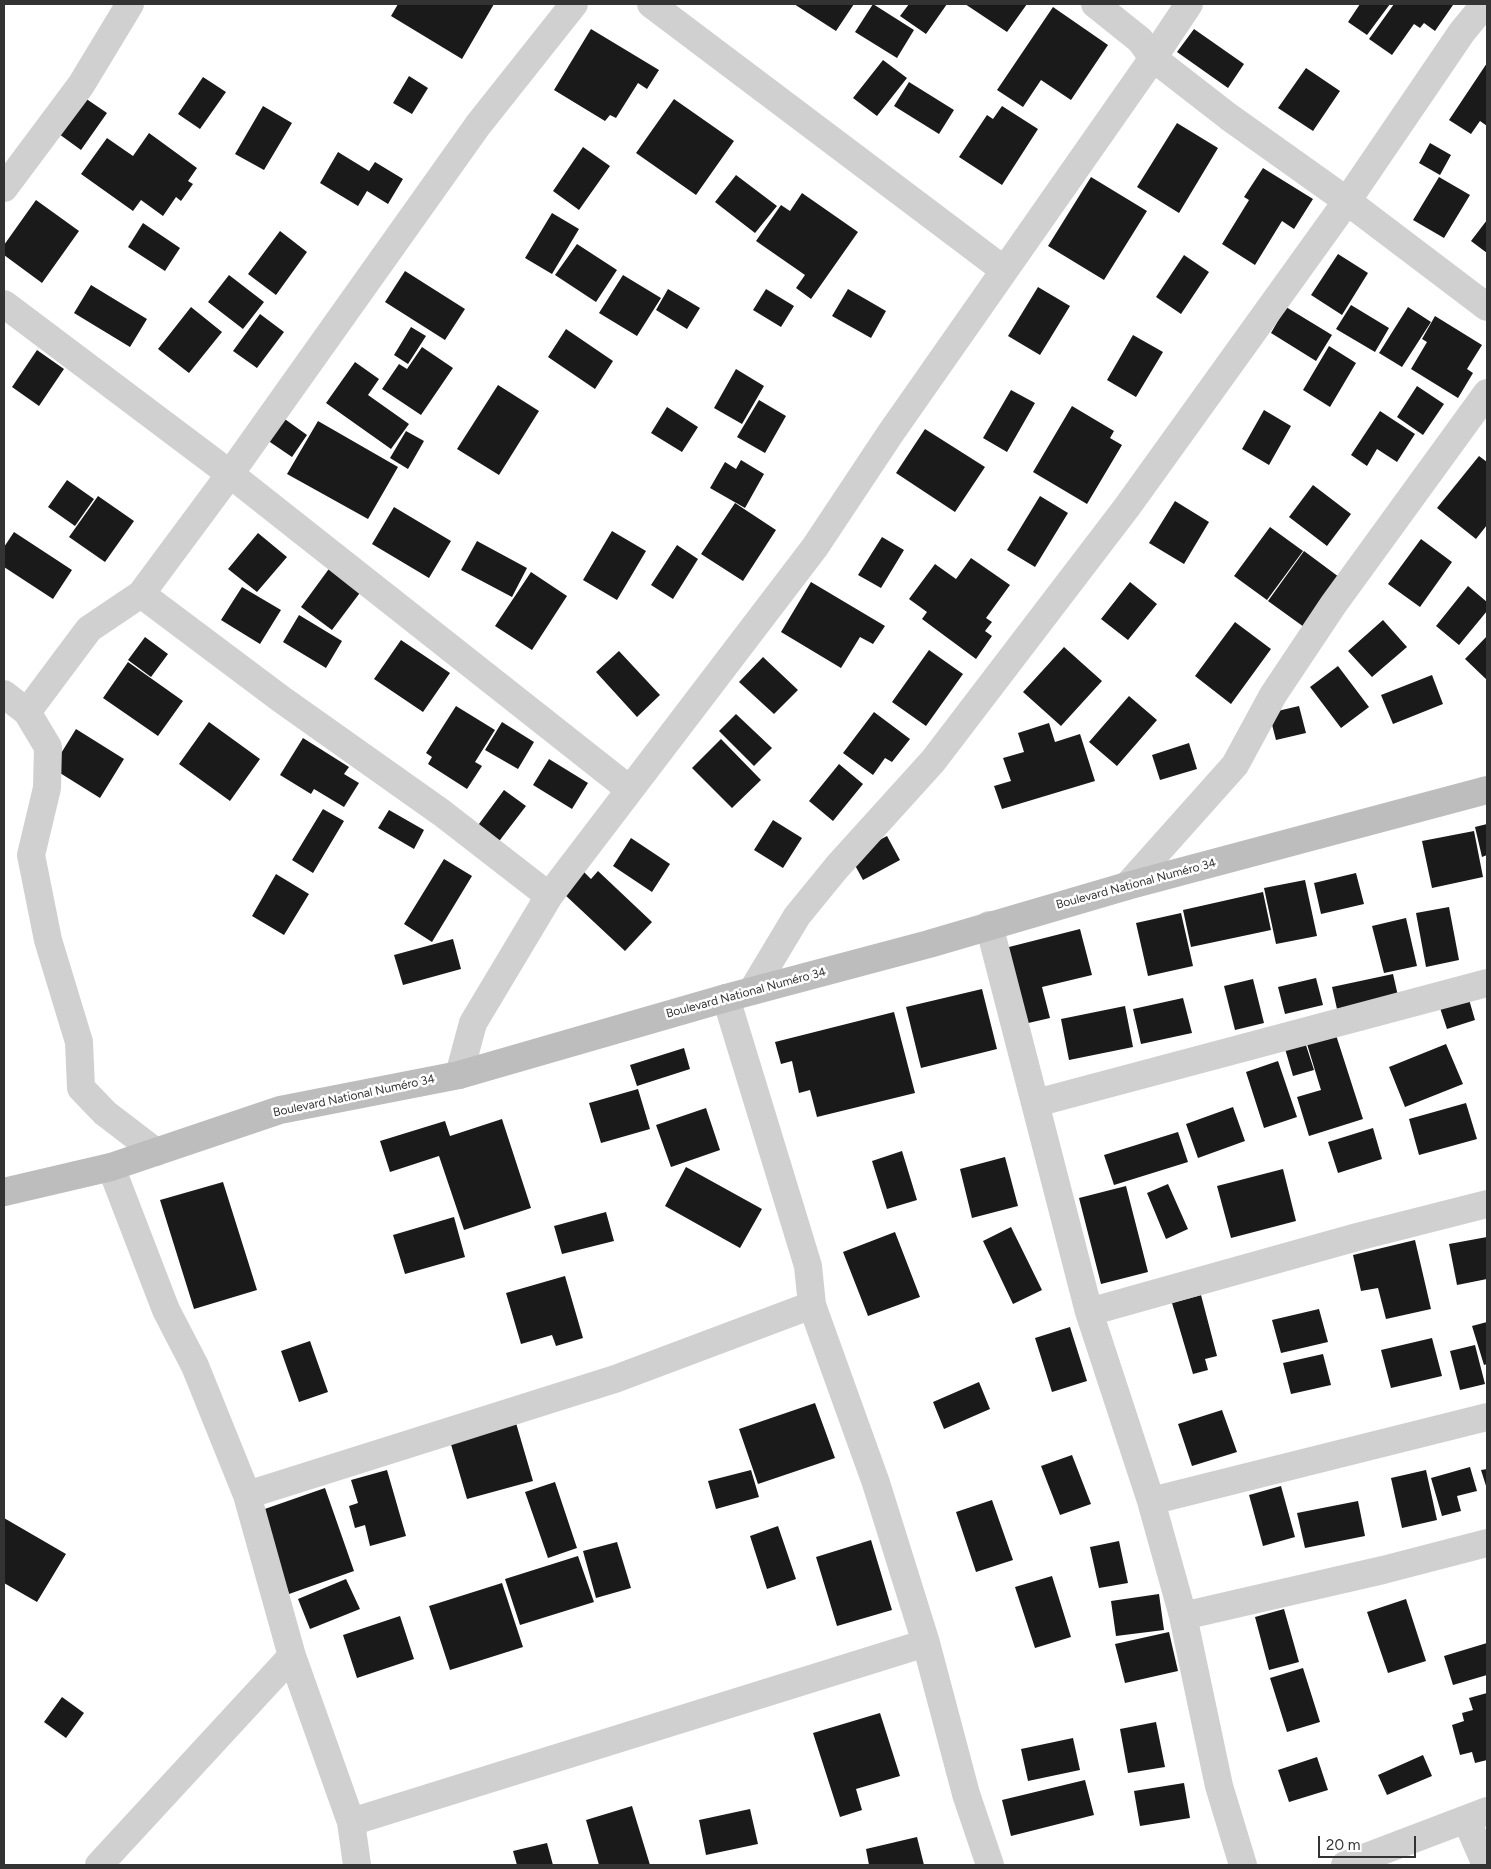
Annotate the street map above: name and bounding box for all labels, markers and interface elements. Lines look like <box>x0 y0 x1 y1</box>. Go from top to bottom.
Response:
street label: Boulevard National Numéro 34 <box>1054 856 1218 912</box>
street label: Boulevard National Numéro 34 <box>664 965 828 1021</box>
street label: Boulevard National Numéro 34 <box>272 1072 436 1120</box>
scale bar <box>1321 1826 1418 1858</box>
text: 20 m <box>1326 1836 1360 1854</box>

